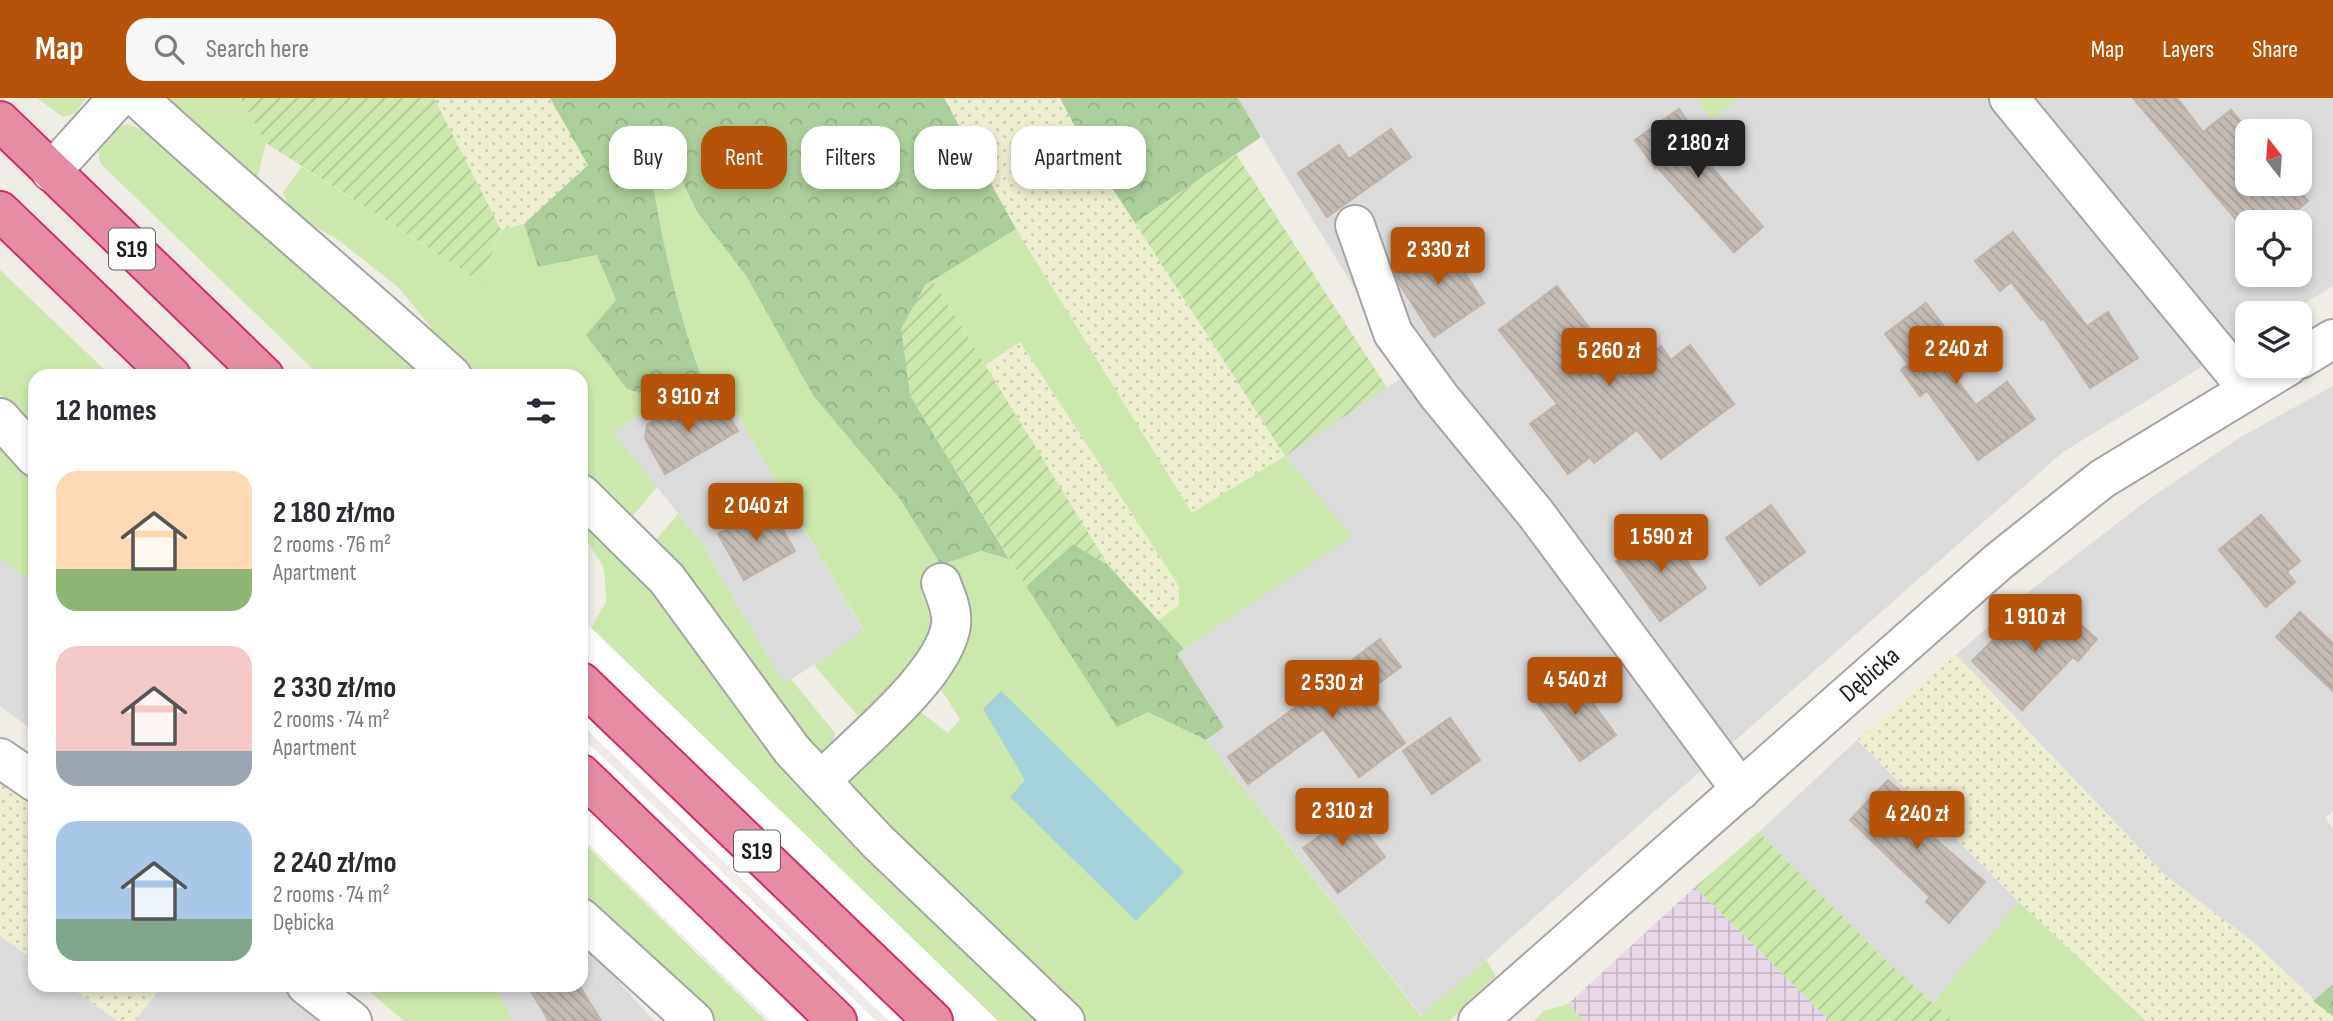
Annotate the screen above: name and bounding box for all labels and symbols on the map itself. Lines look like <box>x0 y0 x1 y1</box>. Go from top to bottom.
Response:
north arrow <box>2235 119 2312 196</box>
pin: 2 180 zł <box>1626 120 1770 180</box>
pin: 2 330 zł <box>1366 228 1510 287</box>
road number: S19 <box>109 229 155 270</box>
pin: 2 240 zł <box>1884 327 2028 386</box>
pin: 5 260 zł <box>1537 328 1681 388</box>
pin: 3 910 zł <box>616 374 760 434</box>
pin: 2 040 zł <box>684 484 828 543</box>
pin: 1 590 zł <box>1589 514 1733 574</box>
pin: 1 910 zł <box>1963 594 2107 654</box>
street label: Dębicka <box>1834 641 1906 709</box>
pin: 4 540 zł <box>1503 658 1647 717</box>
pin: 2 530 zł <box>1260 660 1404 720</box>
pin: 2 310 zł <box>1270 788 1414 848</box>
pin: 4 240 zł <box>1845 792 1989 851</box>
road number: S19 <box>734 830 780 872</box>

